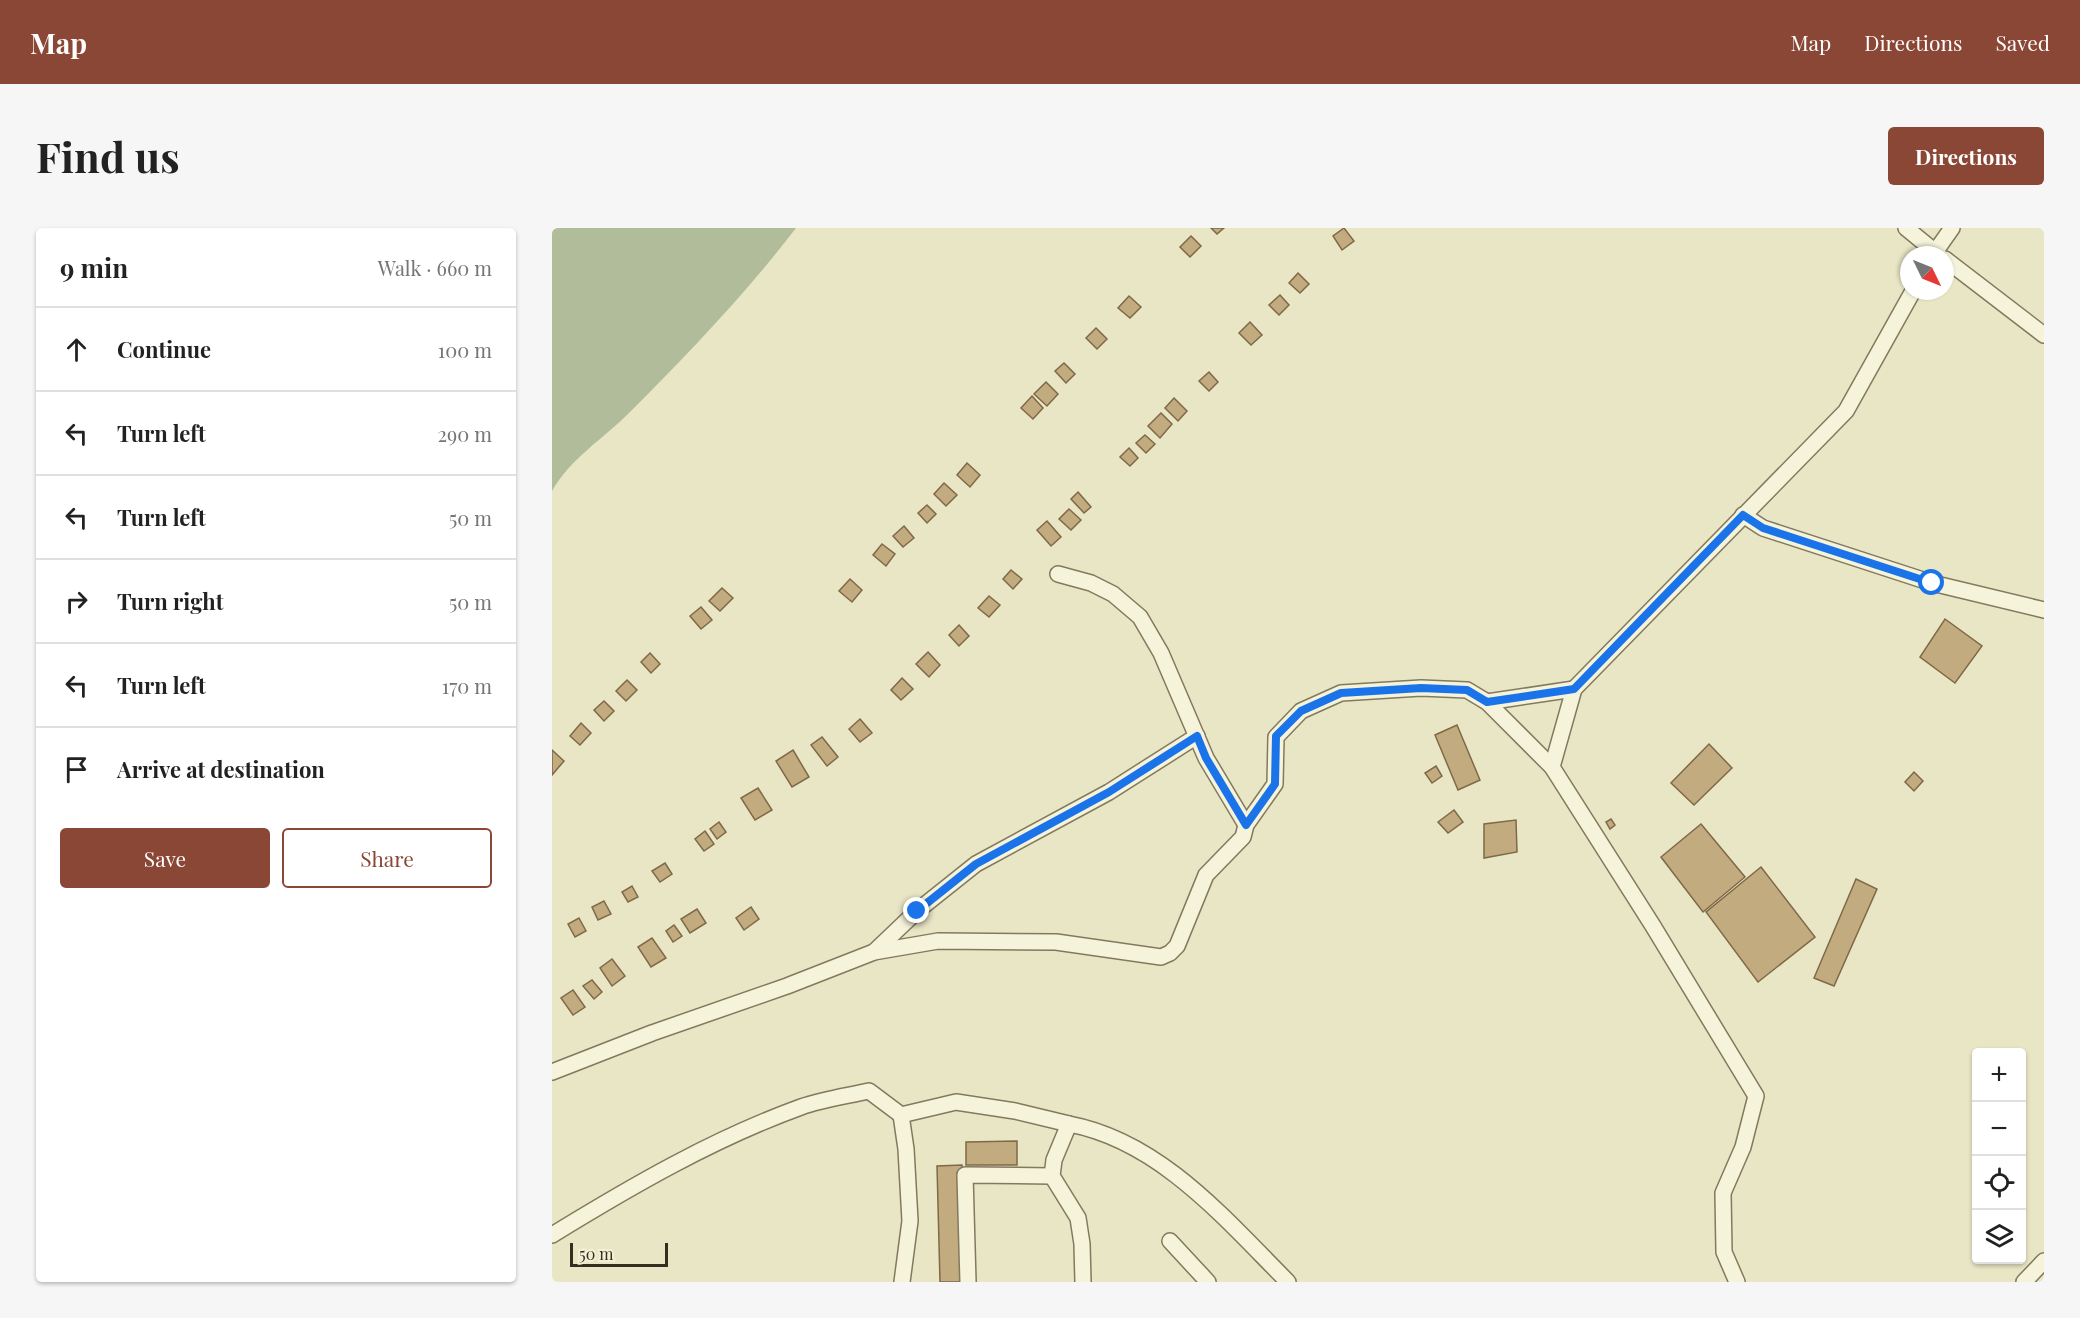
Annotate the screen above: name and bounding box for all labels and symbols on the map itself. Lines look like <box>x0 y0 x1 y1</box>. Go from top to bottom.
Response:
north arrow <box>1900 246 1954 300</box>
route start <box>1918 569 1944 595</box>
route end <box>903 897 929 923</box>
scale bar <box>570 1240 668 1268</box>

